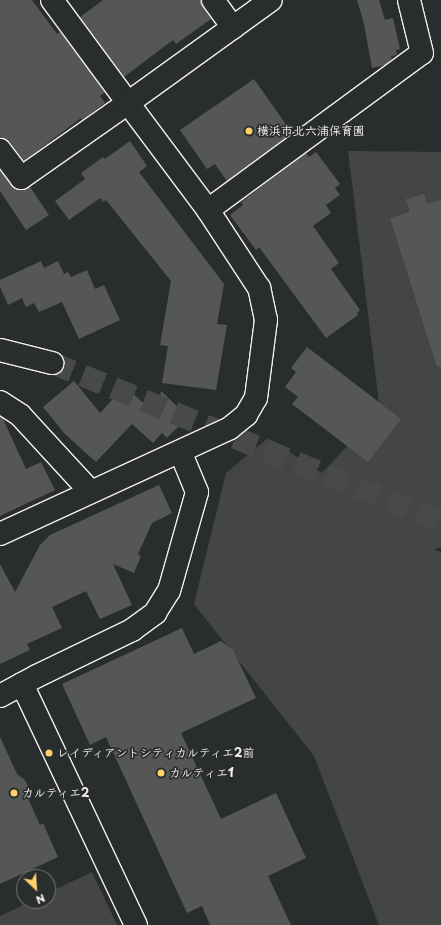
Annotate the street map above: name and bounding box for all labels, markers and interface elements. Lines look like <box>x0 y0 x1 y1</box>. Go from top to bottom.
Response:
place label: 横浜市北六浦保育園 <box>257 124 365 138</box>
marker: 横浜市北六浦保育園 <box>244 126 254 136</box>
place label: レイディアントシティカルティエ2前 <box>57 746 257 760</box>
marker: レイディアントシティカルティエ2前 <box>44 748 54 758</box>
place label: カルティエ1 <box>169 766 235 780</box>
marker: カルティエ1 <box>156 768 166 778</box>
place label: カルティエ2 <box>22 786 90 800</box>
marker: カルティエ2 <box>9 788 19 798</box>
north arrow <box>16 869 56 909</box>
text: N <box>33 890 48 909</box>

